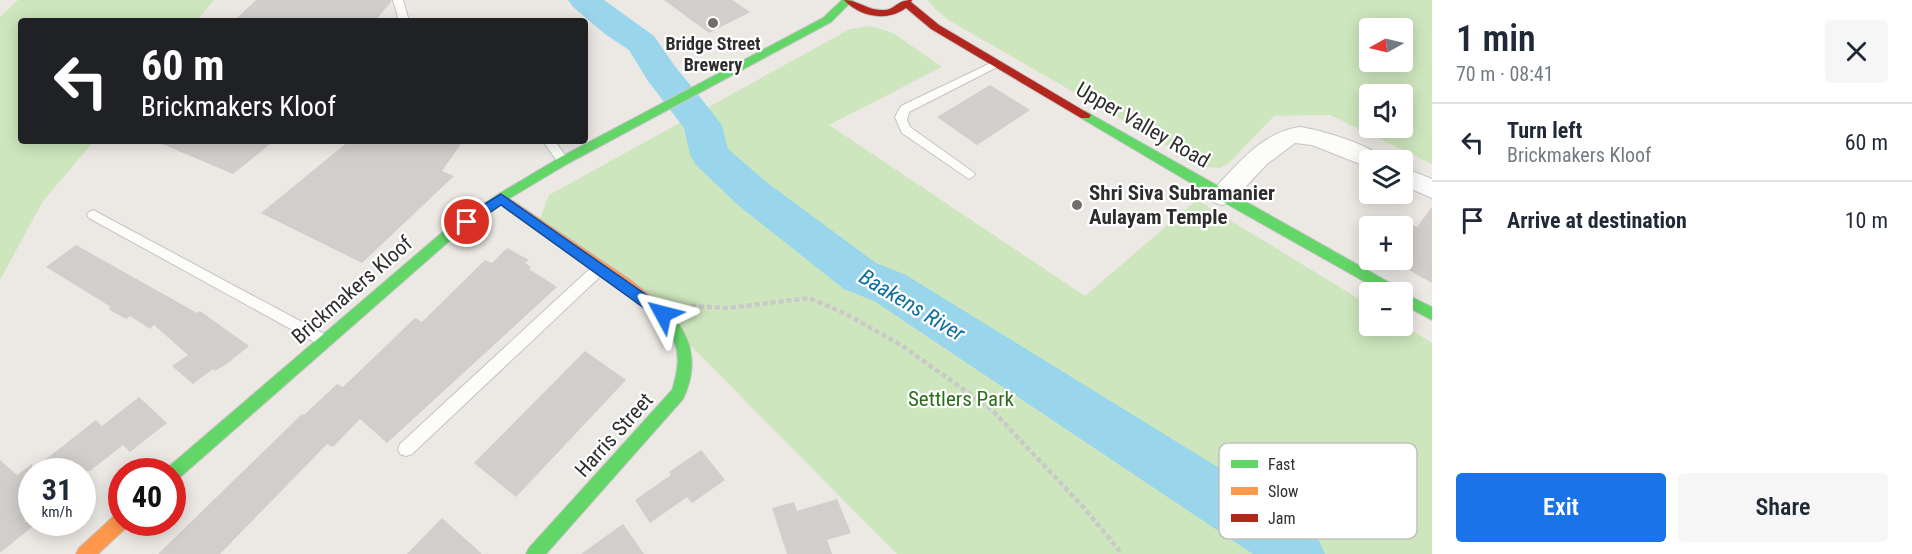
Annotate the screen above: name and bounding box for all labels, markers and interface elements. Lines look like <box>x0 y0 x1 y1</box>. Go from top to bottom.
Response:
marker: Bridge Street Brewery <box>706 16 720 30</box>
north arrow <box>1359 18 1413 72</box>
map controls <box>1359 18 1413 336</box>
text: 1 min <box>1456 18 1536 60</box>
button: close <box>1825 20 1888 83</box>
place label: Bridge Street Brewery <box>665 33 761 75</box>
text: 60 m <box>141 41 224 90</box>
icon: left <box>42 42 120 120</box>
text: 70 m · 08:41 <box>1456 62 1554 86</box>
street label: Upper Valley Road <box>1072 77 1214 173</box>
button: sound <box>1359 84 1413 138</box>
text: Brickmakers Kloof <box>141 91 336 123</box>
text: Turn left <box>1507 118 1582 143</box>
icon: left <box>1456 126 1489 159</box>
text: 60 m <box>1845 130 1888 155</box>
text: Brickmakers Kloof <box>1507 143 1651 167</box>
button: layers <box>1359 150 1413 204</box>
place label: Shri Siva Subramanier Aulayam Temple <box>1089 181 1275 229</box>
pin <box>441 196 492 247</box>
marker: Shri Siva Subramanier Aulayam Temple <box>1070 198 1084 212</box>
icon: arrive <box>1456 204 1489 237</box>
icon: arrive <box>450 205 483 238</box>
text: Arrive at destination <box>1507 208 1687 233</box>
text: 10 m <box>1845 208 1888 233</box>
button: + <box>1359 216 1413 270</box>
street label: Brickmakers Kloof <box>287 231 417 349</box>
water label: Baakens River <box>855 264 970 346</box>
position arrow <box>631 282 695 346</box>
button: − <box>1359 282 1413 336</box>
park label: Settlers Park <box>908 387 1015 411</box>
street label: Harris Street <box>570 388 658 482</box>
legend <box>1219 443 1417 539</box>
text: Fast <box>1268 455 1295 474</box>
speed limit sign: 40 <box>108 458 186 536</box>
text: 31 <box>42 472 72 507</box>
button: Exit <box>1456 473 1666 542</box>
button: Share <box>1678 473 1888 542</box>
text: Slow <box>1268 482 1298 501</box>
text: km/h <box>42 503 72 521</box>
text: Jam <box>1268 509 1295 528</box>

